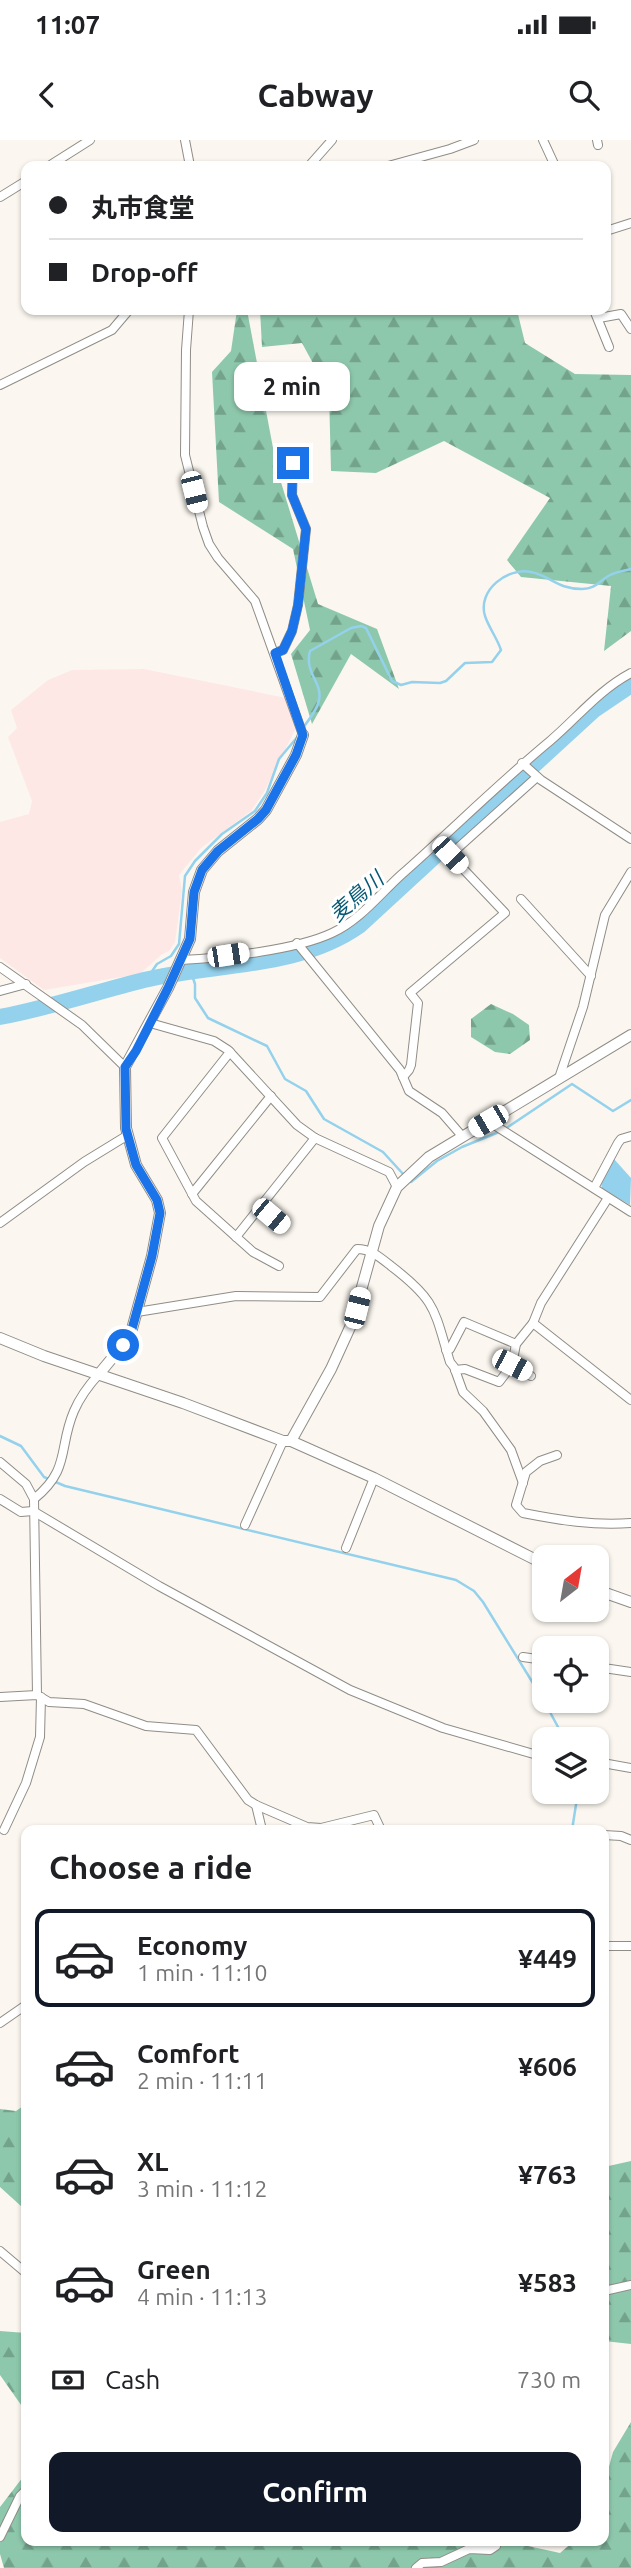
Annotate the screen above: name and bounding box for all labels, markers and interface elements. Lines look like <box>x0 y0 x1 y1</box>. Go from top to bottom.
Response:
text: 11:07 <box>35 10 100 39</box>
icon: back <box>28 76 66 114</box>
icon: search <box>565 76 603 114</box>
text: Cabway <box>258 77 373 113</box>
text: 丸市食堂 <box>91 193 195 222</box>
text: Drop-off <box>91 258 198 287</box>
callout: 2 min <box>235 362 351 410</box>
text: 2 min <box>263 374 321 399</box>
route end <box>277 447 309 479</box>
car <box>179 469 210 515</box>
car <box>428 832 473 878</box>
water label: 麦鳥川 <box>324 865 389 926</box>
car <box>206 941 251 969</box>
car <box>465 1101 512 1141</box>
car <box>249 1194 294 1238</box>
car <box>342 1285 373 1331</box>
route start <box>107 1329 139 1361</box>
car <box>489 1346 536 1384</box>
north arrow <box>532 1545 609 1622</box>
map controls <box>532 1545 609 1804</box>
button: locate <box>532 1636 609 1713</box>
button: layers <box>532 1727 609 1804</box>
text: Choose a ride <box>49 1849 252 1885</box>
icon: car <box>53 1927 116 1990</box>
text: Economy <box>137 1931 247 1960</box>
text: ¥449 <box>518 1944 577 1973</box>
text: 1 min · 11:10 <box>137 1960 268 1985</box>
icon: car <box>53 2035 116 2098</box>
text: Comfort <box>137 2039 240 2068</box>
text: ¥606 <box>518 2052 577 2081</box>
text: 2 min · 11:11 <box>137 2068 268 2093</box>
icon: car <box>53 2143 116 2206</box>
text: XL <box>137 2147 168 2176</box>
text: ¥763 <box>518 2160 577 2189</box>
text: 3 min · 11:12 <box>137 2176 268 2201</box>
icon: car <box>53 2251 116 2314</box>
text: Green <box>137 2255 211 2284</box>
text: ¥583 <box>518 2268 577 2297</box>
text: 4 min · 11:13 <box>137 2284 268 2309</box>
icon: cash <box>49 2361 87 2399</box>
text: Cash <box>105 2365 160 2394</box>
text: 730 m <box>517 2367 581 2392</box>
button: Confirm <box>49 2452 581 2532</box>

